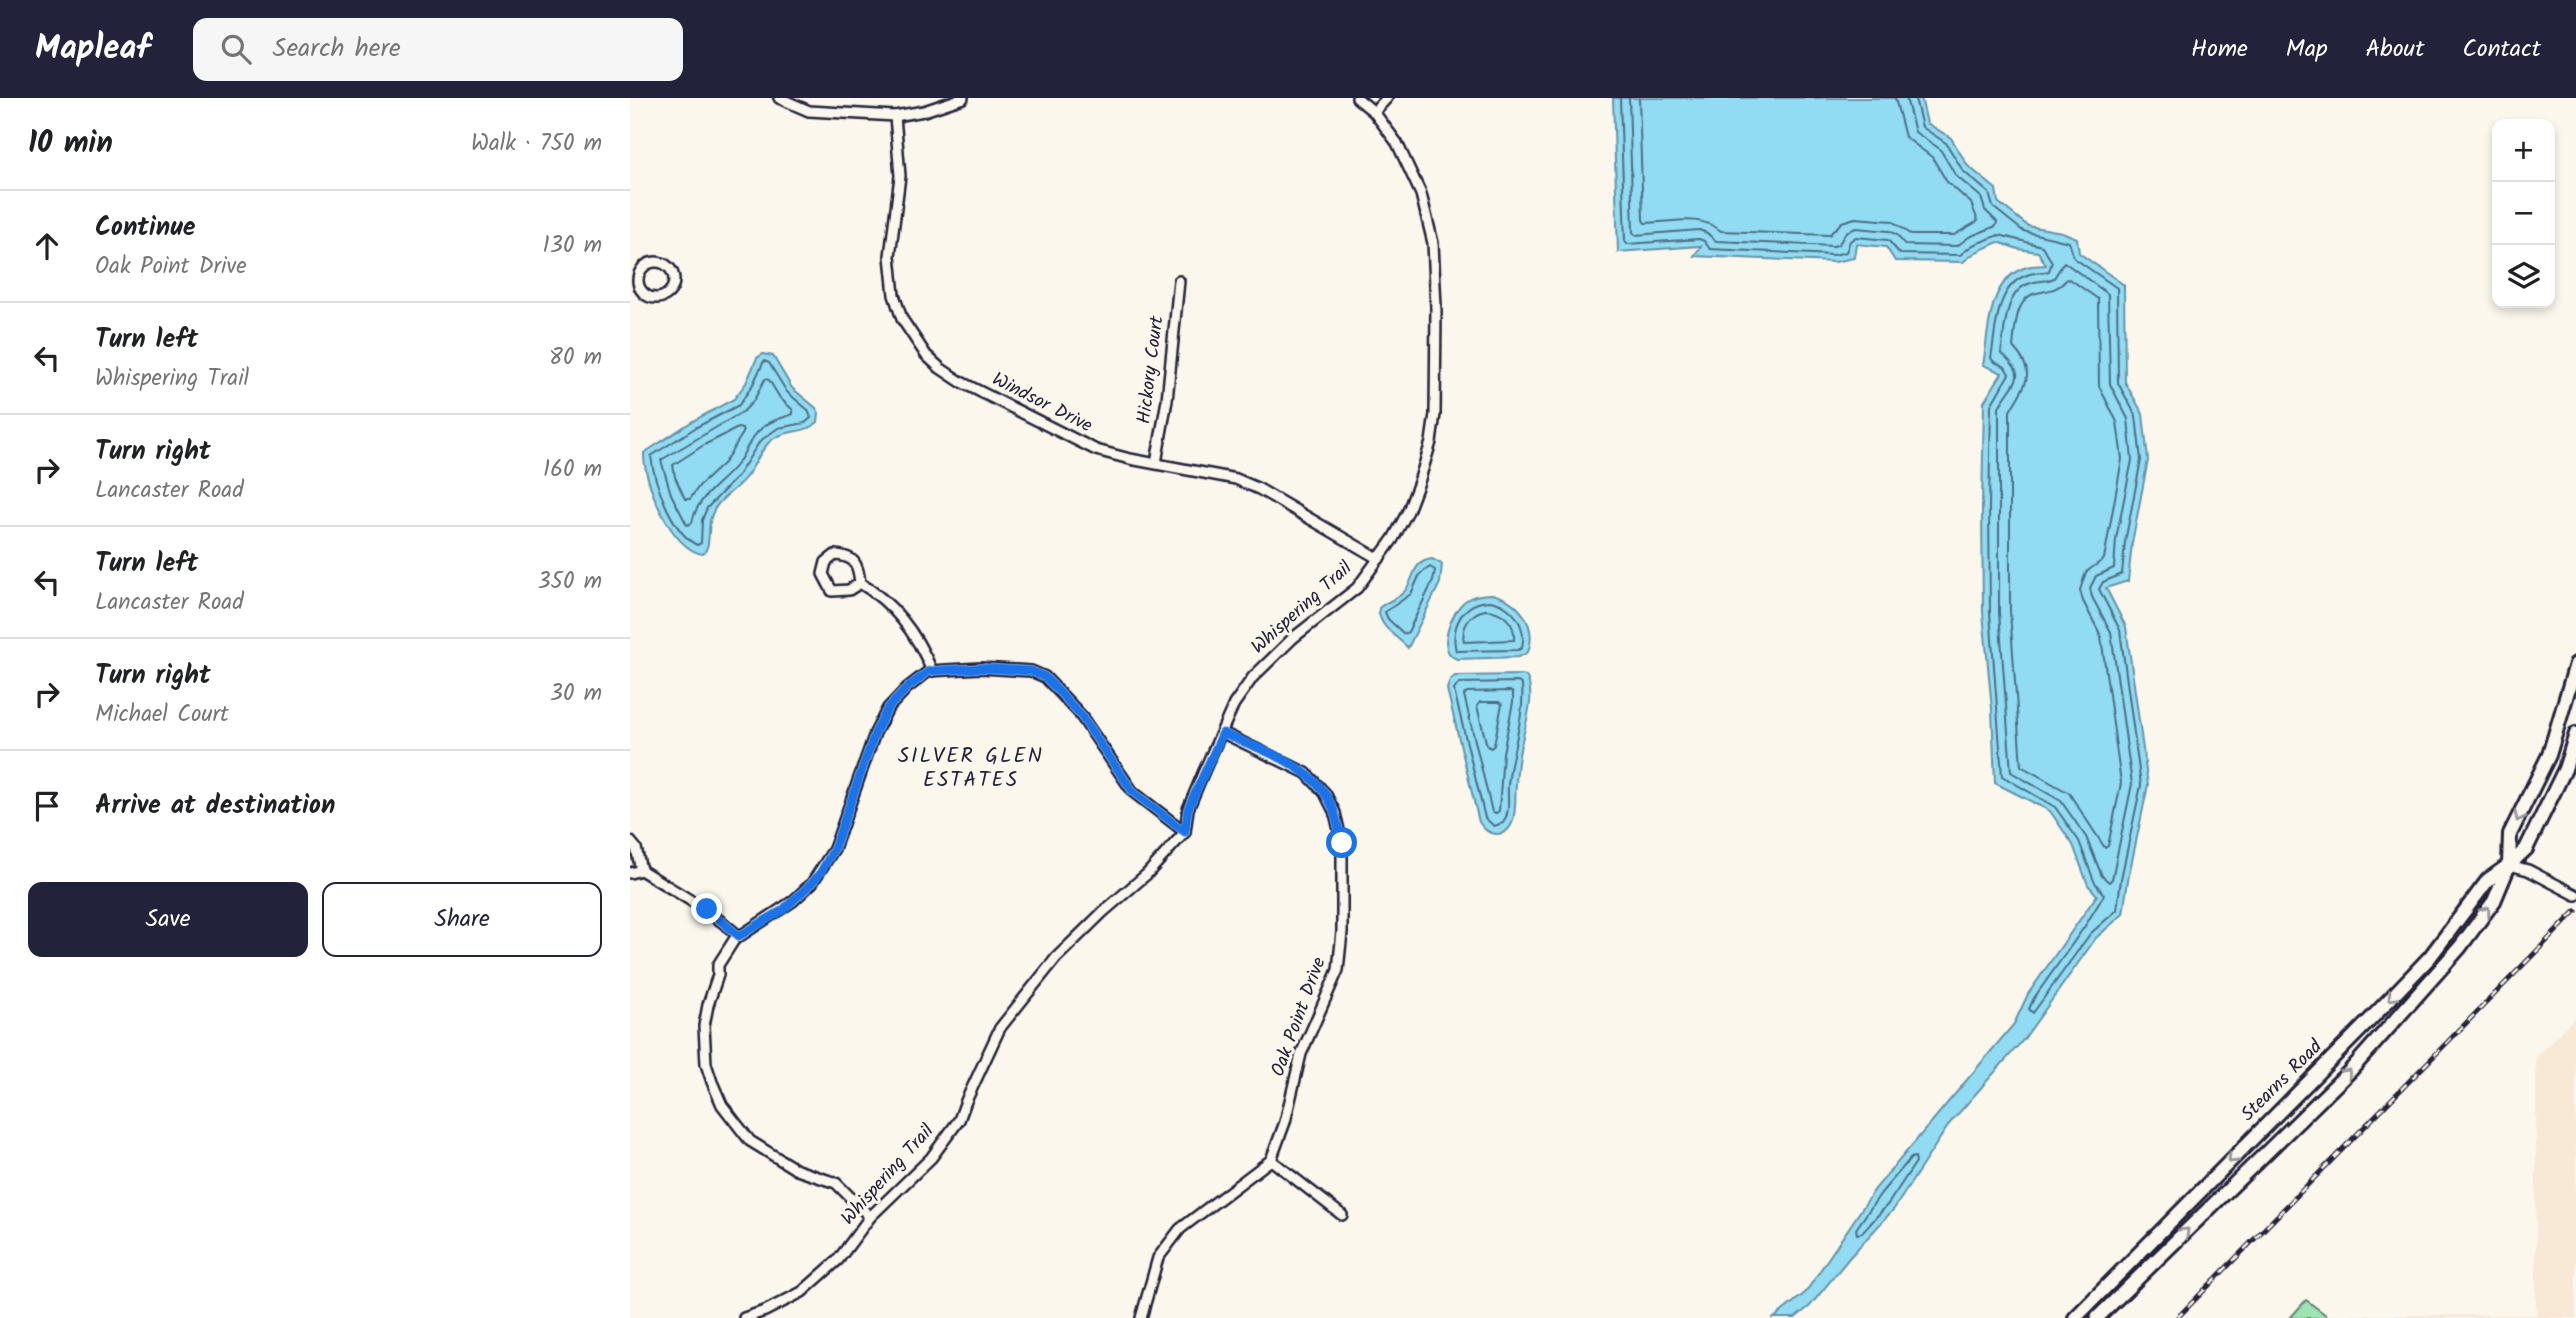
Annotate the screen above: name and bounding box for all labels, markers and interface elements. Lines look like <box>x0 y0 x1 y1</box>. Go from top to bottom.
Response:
search box <box>193 18 683 81</box>
text: Mapleaf <box>35 23 151 76</box>
text: Search here <box>273 28 401 70</box>
icon: search <box>217 30 255 68</box>
text: Home <box>2191 30 2248 69</box>
text: Map <box>2286 30 2328 69</box>
text: About <box>2366 30 2424 69</box>
text: Contact <box>2462 30 2541 69</box>
map controls <box>2492 119 2555 308</box>
button: + <box>2492 119 2555 182</box>
text: 10 min <box>28 120 113 168</box>
text: Walk · 750 m <box>471 126 602 162</box>
button: − <box>2492 182 2555 245</box>
text: Continue <box>95 207 196 249</box>
icon: ahead <box>28 227 66 265</box>
text: 130 m <box>543 228 602 264</box>
button: layers <box>2492 245 2555 308</box>
text: Oak Point Drive <box>95 249 247 285</box>
street label: Hickory Court <box>1129 314 1173 426</box>
text: Turn left <box>95 319 198 361</box>
icon: left <box>28 339 66 377</box>
text: 80 m <box>549 340 602 376</box>
text: Whispering Trail <box>95 361 249 397</box>
street label: Windsor Drive <box>987 365 1098 441</box>
text: Turn right <box>95 431 211 473</box>
icon: right <box>28 451 66 489</box>
text: 160 m <box>543 452 602 488</box>
text: Lancaster Road <box>95 473 244 509</box>
text: Turn left <box>95 543 198 585</box>
street label: Whispering Trail <box>1245 554 1360 662</box>
icon: left <box>28 563 66 601</box>
text: 350 m <box>537 564 602 600</box>
text: Lancaster Road <box>95 585 244 621</box>
text: Turn right <box>95 655 211 697</box>
icon: right <box>28 675 66 713</box>
text: 30 m <box>550 676 602 712</box>
text: Michael Court <box>95 697 229 733</box>
district label: SILVER GLEN ESTATES <box>898 740 1044 797</box>
text: Arrive at destination <box>95 785 335 827</box>
icon: arrive <box>28 787 66 825</box>
one-way arrow <box>2513 810 2527 822</box>
route start <box>1326 827 1357 858</box>
button: Save <box>28 882 308 957</box>
button: Share <box>322 882 602 957</box>
route end <box>691 893 722 924</box>
one-way arrow <box>2478 906 2491 919</box>
street label: Oak Point Drive <box>1263 953 1335 1081</box>
one-way arrow <box>2388 989 2401 1002</box>
street label: Stearns Road <box>2234 1033 2330 1129</box>
one-way arrow <box>2339 1068 2352 1081</box>
street label: Whispering Trail <box>834 1117 942 1232</box>
one-way arrow <box>2227 1150 2240 1163</box>
one-way arrow <box>2177 1227 2190 1240</box>

